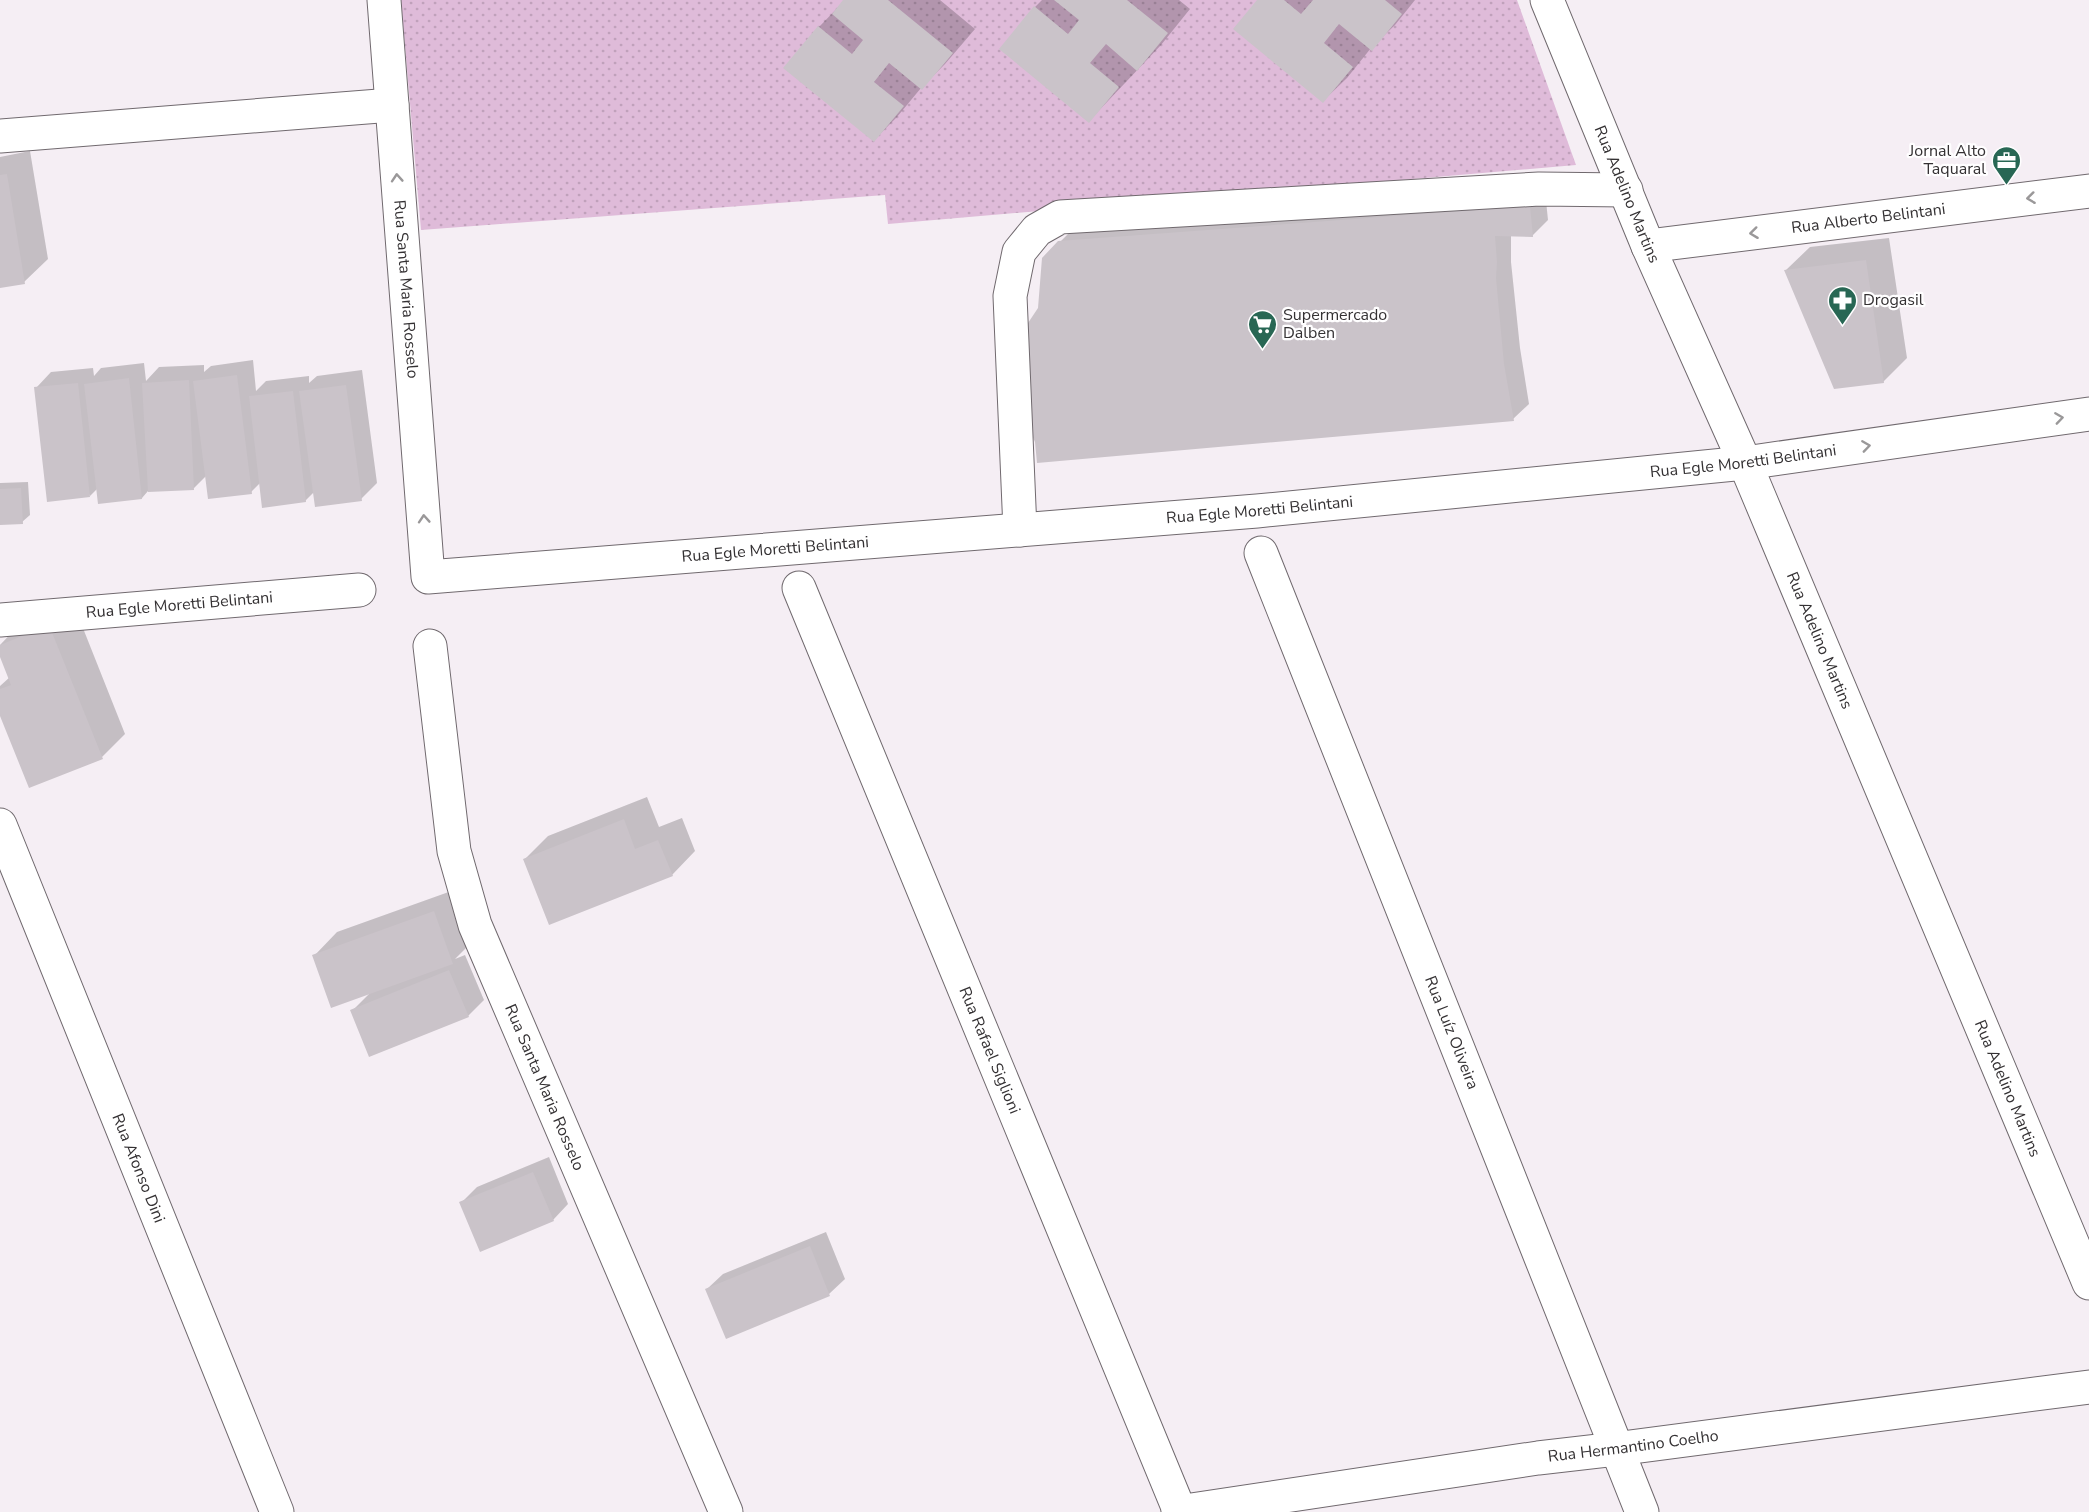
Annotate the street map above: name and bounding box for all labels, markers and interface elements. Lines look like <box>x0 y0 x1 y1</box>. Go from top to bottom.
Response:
street label: Rua Adelino Martins <box>1589 122 1665 266</box>
place label: Jornal Alto Taquaral <box>1908 140 1986 180</box>
office icon: Jornal Alto Taquaral <box>1991 144 2023 186</box>
one-way arrow <box>391 173 404 182</box>
one-way arrow <box>2026 192 2036 204</box>
street label: Rua Alberto Belintani <box>1790 198 1947 239</box>
street label: Rua Santa Maria Rosselo <box>388 199 424 379</box>
one-way arrow <box>1750 226 1759 239</box>
pharmacy icon: Drogasil <box>1826 284 1858 326</box>
place label: Drogasil <box>1863 289 1924 311</box>
place label: Supermercado Dalben <box>1283 304 1387 344</box>
supermarket icon: Supermercado Dalben <box>1246 308 1278 350</box>
one-way arrow <box>2054 413 2063 425</box>
street label: Rua Egle Moretti Belintani <box>1649 439 1838 483</box>
one-way arrow <box>1861 440 1870 452</box>
street label: Rua Egle Moretti Belintani <box>1165 491 1354 529</box>
one-way arrow <box>418 514 431 523</box>
street label: Rua Egle Moretti Belintani <box>681 531 870 568</box>
street label: Rua Adelino Martins <box>1781 568 1858 712</box>
street label: Rua Egle Moretti Belintani <box>85 586 274 624</box>
street label: Rua Luíz Oliveira <box>1419 973 1484 1093</box>
street label: Rua Rafael Siglioni <box>954 983 1026 1117</box>
street label: Rua Santa Maria Rosselo <box>499 1001 590 1174</box>
street label: Rua Adelino Martins <box>1969 1017 2046 1161</box>
street label: Rua Afonso Dini <box>106 1110 170 1226</box>
street label: Rua Hermantino Coelho <box>1547 1425 1720 1468</box>

